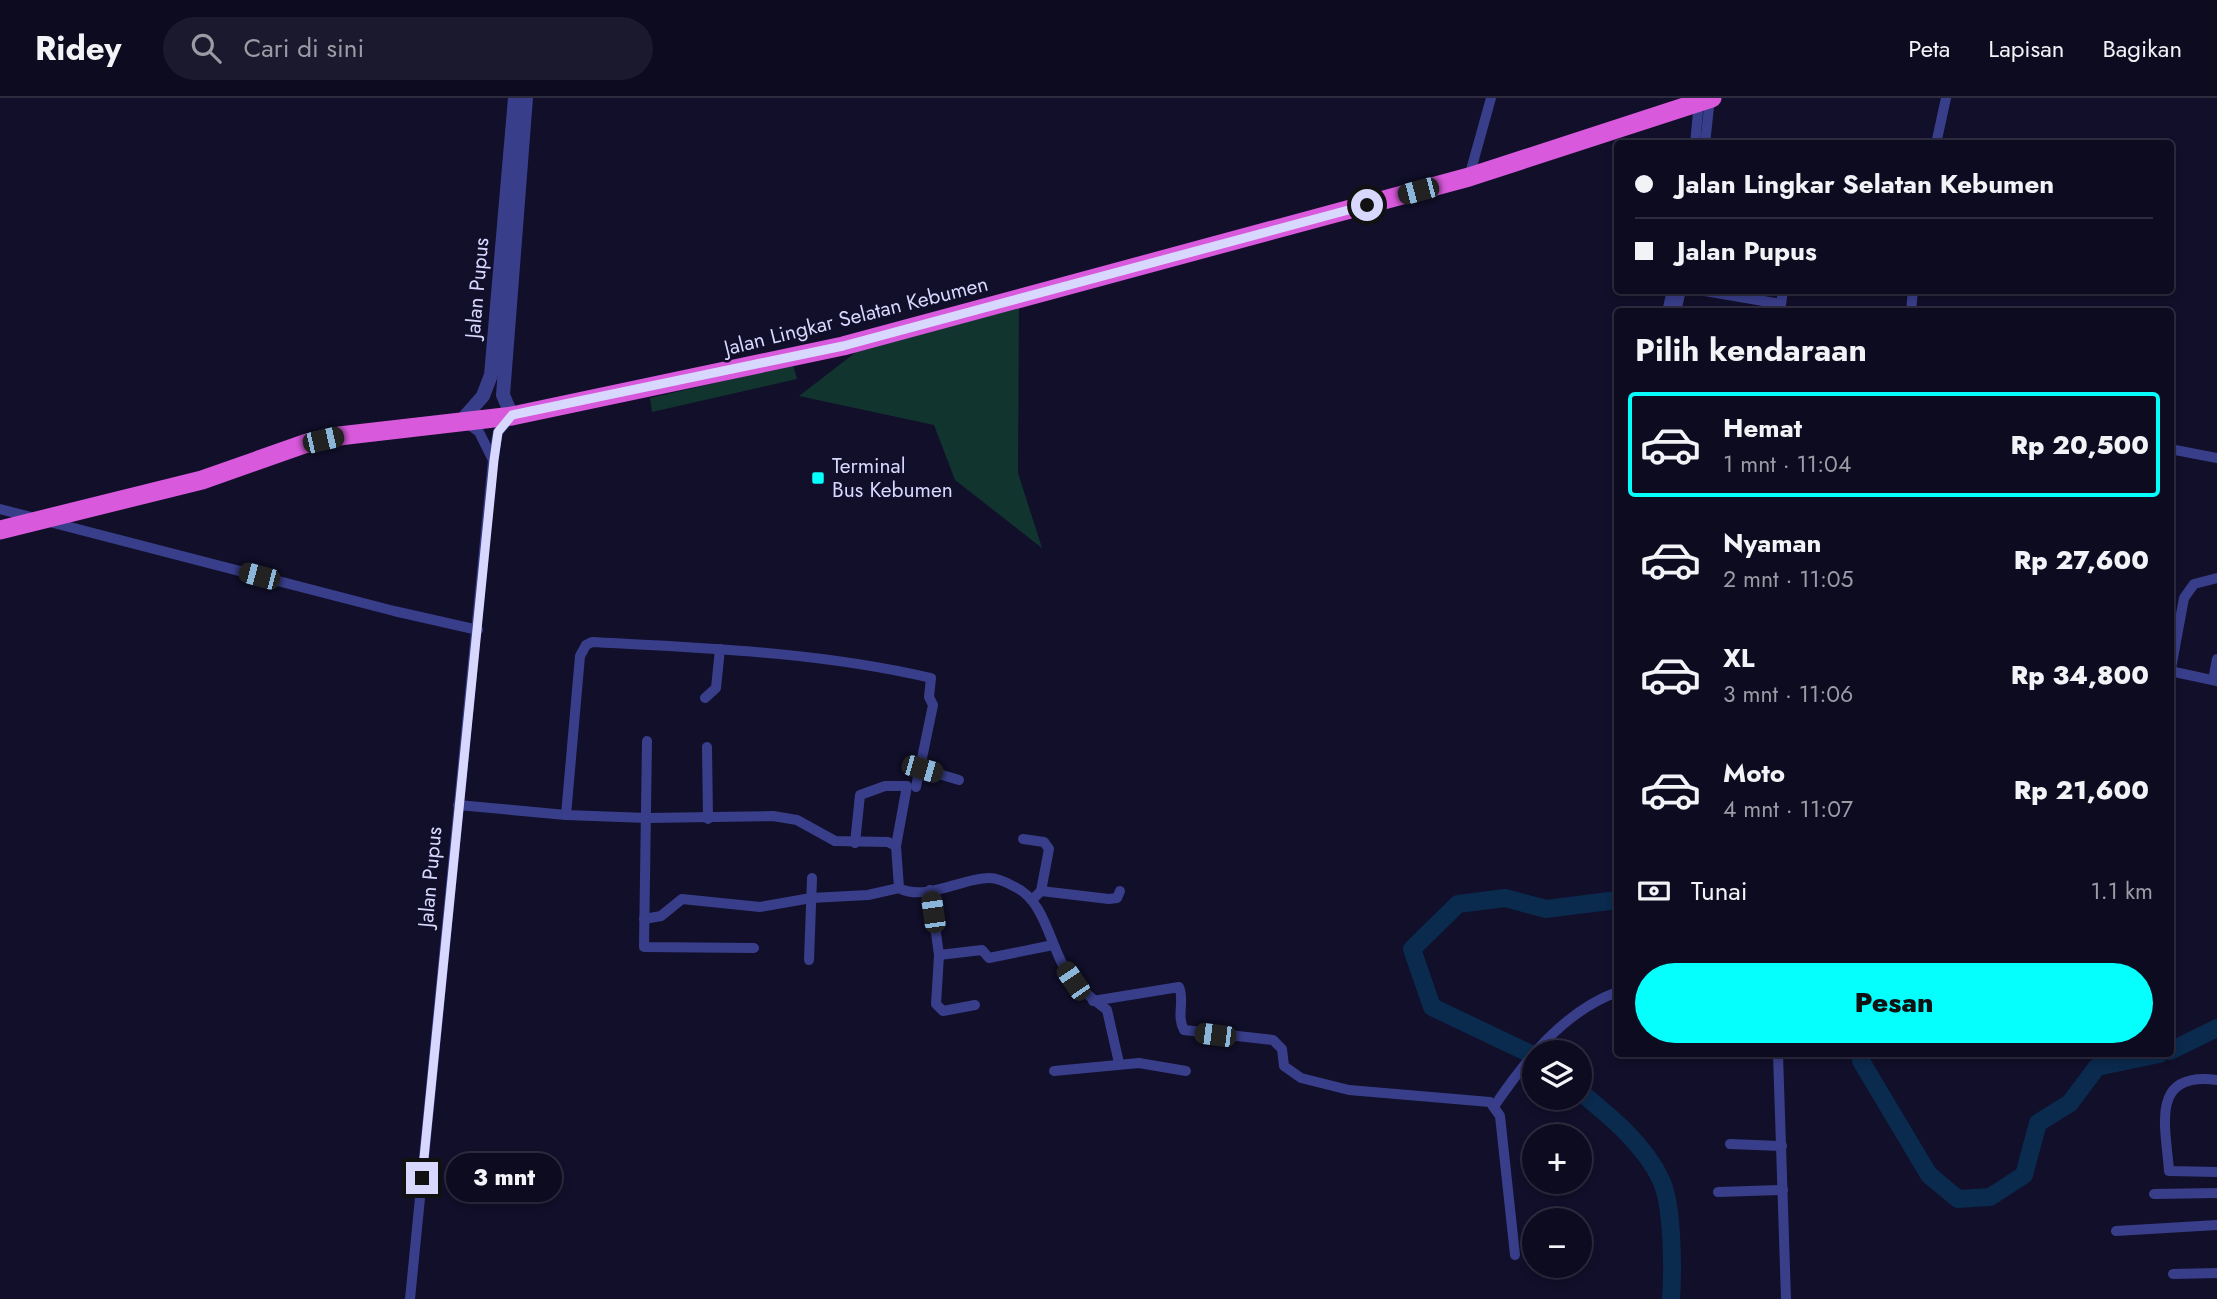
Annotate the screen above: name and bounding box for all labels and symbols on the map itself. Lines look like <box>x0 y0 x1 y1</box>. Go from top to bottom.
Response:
car <box>1395 175 1442 207</box>
route start <box>1351 189 1383 221</box>
street label: Jalan Pupus <box>457 236 496 343</box>
street label: Jalan Lingkar Selatan Kebumen <box>718 269 991 364</box>
car <box>301 425 346 455</box>
place label: Terminal Bus Kebumen <box>832 451 953 505</box>
marker: Terminal Bus Kebumen <box>810 470 826 486</box>
car <box>236 560 283 592</box>
car <box>899 753 946 785</box>
street label: Jalan Pupus <box>410 825 449 932</box>
car <box>920 890 947 934</box>
car <box>1053 958 1094 1004</box>
car <box>1193 1022 1238 1048</box>
callout: 3 mnt <box>446 1154 562 1202</box>
route end <box>406 1162 438 1194</box>

